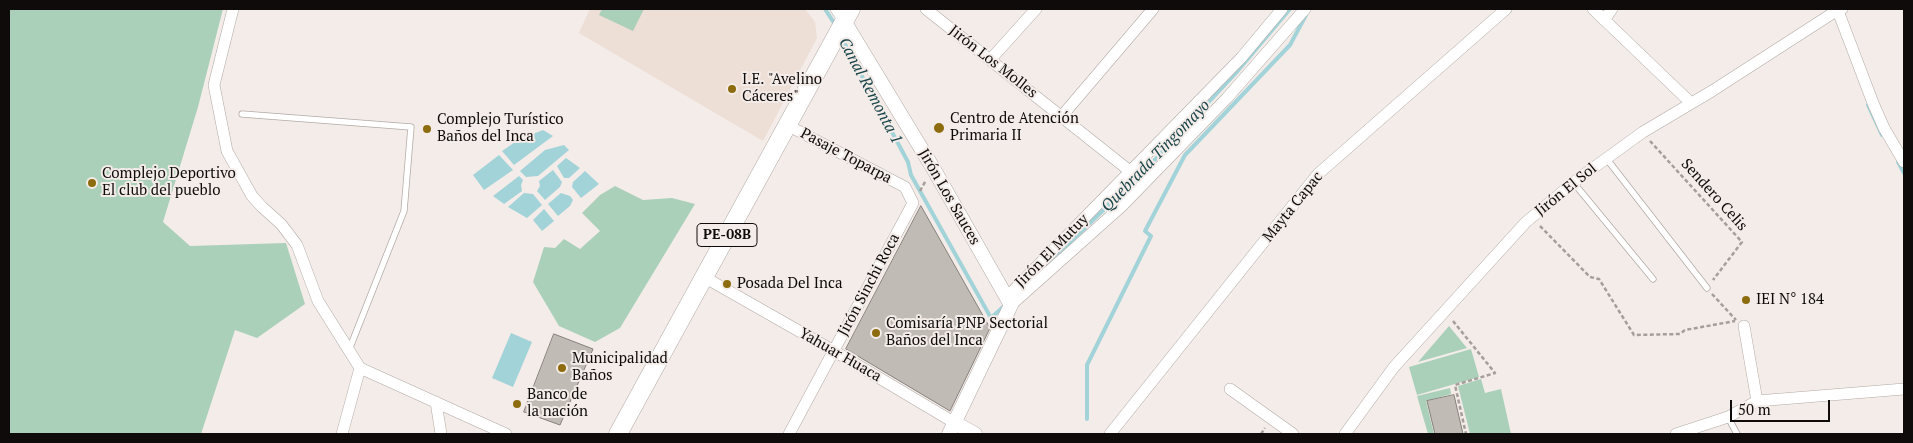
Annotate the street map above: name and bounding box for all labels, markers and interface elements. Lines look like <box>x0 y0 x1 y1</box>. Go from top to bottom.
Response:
street label: Jirón Los Molles <box>945 22 1041 102</box>
water label: Canal Remonta 1 <box>834 35 906 147</box>
place label: I.E. "Avelino Cáceres" <box>742 71 822 106</box>
marker: I.E. "Avelino Cáceres" <box>726 83 738 95</box>
water label: Quebrada Tingomayo <box>1098 96 1214 216</box>
place label: Centro de Atención Primaria II <box>950 110 1079 145</box>
place label: Complejo Turístico Baños del Inca <box>437 111 564 146</box>
marker: Centro de Atención Primaria II <box>932 121 946 135</box>
marker: Complejo Turístico Baños del Inca <box>421 123 433 135</box>
street label: Pasaje Toparpa <box>797 124 895 188</box>
street label: Jirón Los Sauces <box>914 146 984 248</box>
street label: Sendero Celis <box>1677 155 1751 235</box>
street label: Jirón El Sol <box>1532 160 1600 220</box>
place label: Complejo Deportivo El club del pueblo <box>102 165 236 200</box>
street label: Mayta Capac <box>1259 168 1327 246</box>
marker: Complejo Deportivo El club del pueblo <box>86 177 98 189</box>
street label: Jirón El Mutuy <box>1012 211 1092 291</box>
road number: PE-08B <box>697 224 757 246</box>
street label: Jirón Sinchi Roca <box>834 231 904 339</box>
place label: Posada Del Inca <box>737 275 842 293</box>
marker: Posada Del Inca <box>721 278 733 290</box>
place label: IEI N° 184 <box>1756 291 1824 309</box>
marker: IEI N° 184 <box>1740 294 1752 306</box>
place label: Comisaría PNP Sectorial Baños del Inca <box>886 315 1048 350</box>
street label: Yahuar Huaca <box>796 324 884 386</box>
marker: Comisaría PNP Sectorial Baños del Inca <box>870 327 882 339</box>
place label: Municipalidad Baños <box>572 350 668 385</box>
marker: Municipalidad Baños <box>556 362 568 374</box>
place label: Banco de la nación <box>527 386 588 421</box>
scale bar <box>1733 390 1833 422</box>
marker: Banco de la nación <box>511 398 523 410</box>
text: 50 m <box>1738 399 1771 419</box>

